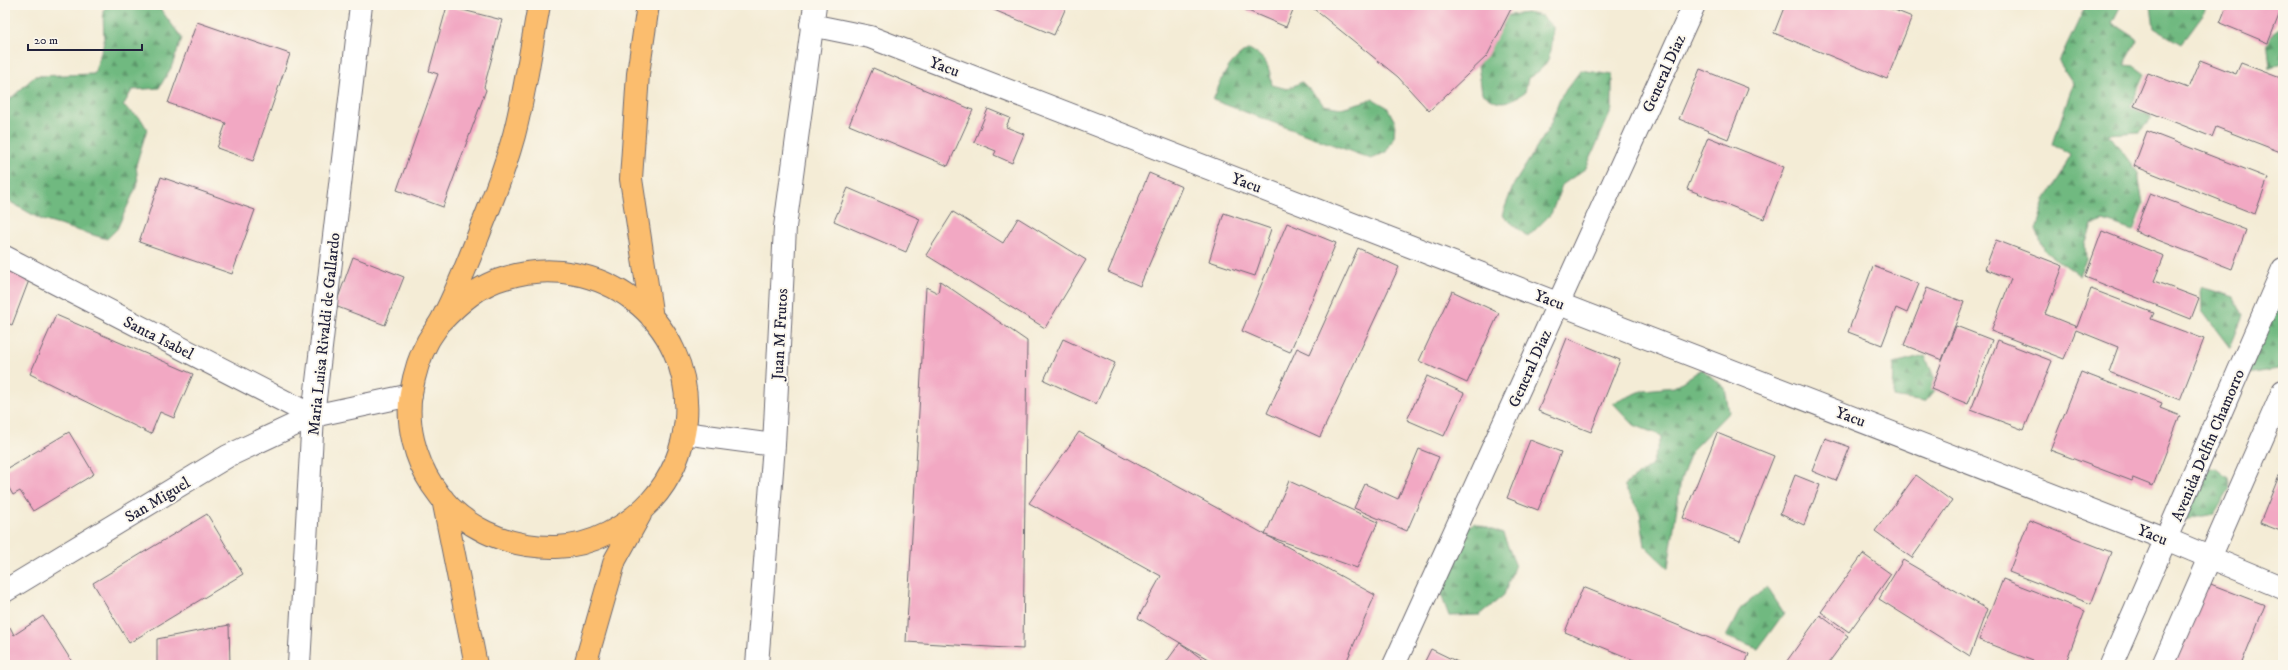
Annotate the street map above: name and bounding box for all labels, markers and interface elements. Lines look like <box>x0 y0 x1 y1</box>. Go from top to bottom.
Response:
scale bar <box>28 26 142 52</box>
street label: General Diaz <box>1638 31 1690 116</box>
text: 20 m <box>34 33 58 48</box>
street label: Yacu <box>927 52 963 82</box>
street label: Yacu <box>1229 168 1265 198</box>
street label: Maria Luisa Rivaldi de Gallardo <box>303 232 345 436</box>
street label: Yacu <box>1532 285 1568 315</box>
street label: Juan M Frutos <box>768 288 792 382</box>
street label: Santa Isabel <box>120 312 197 364</box>
street label: General Diaz <box>1504 326 1556 411</box>
street label: Avenida Delfin Chamorro <box>2167 366 2249 525</box>
street label: Yacu <box>1833 402 1869 432</box>
street label: San Miguel <box>121 472 194 527</box>
street label: Yacu <box>2135 520 2171 550</box>

